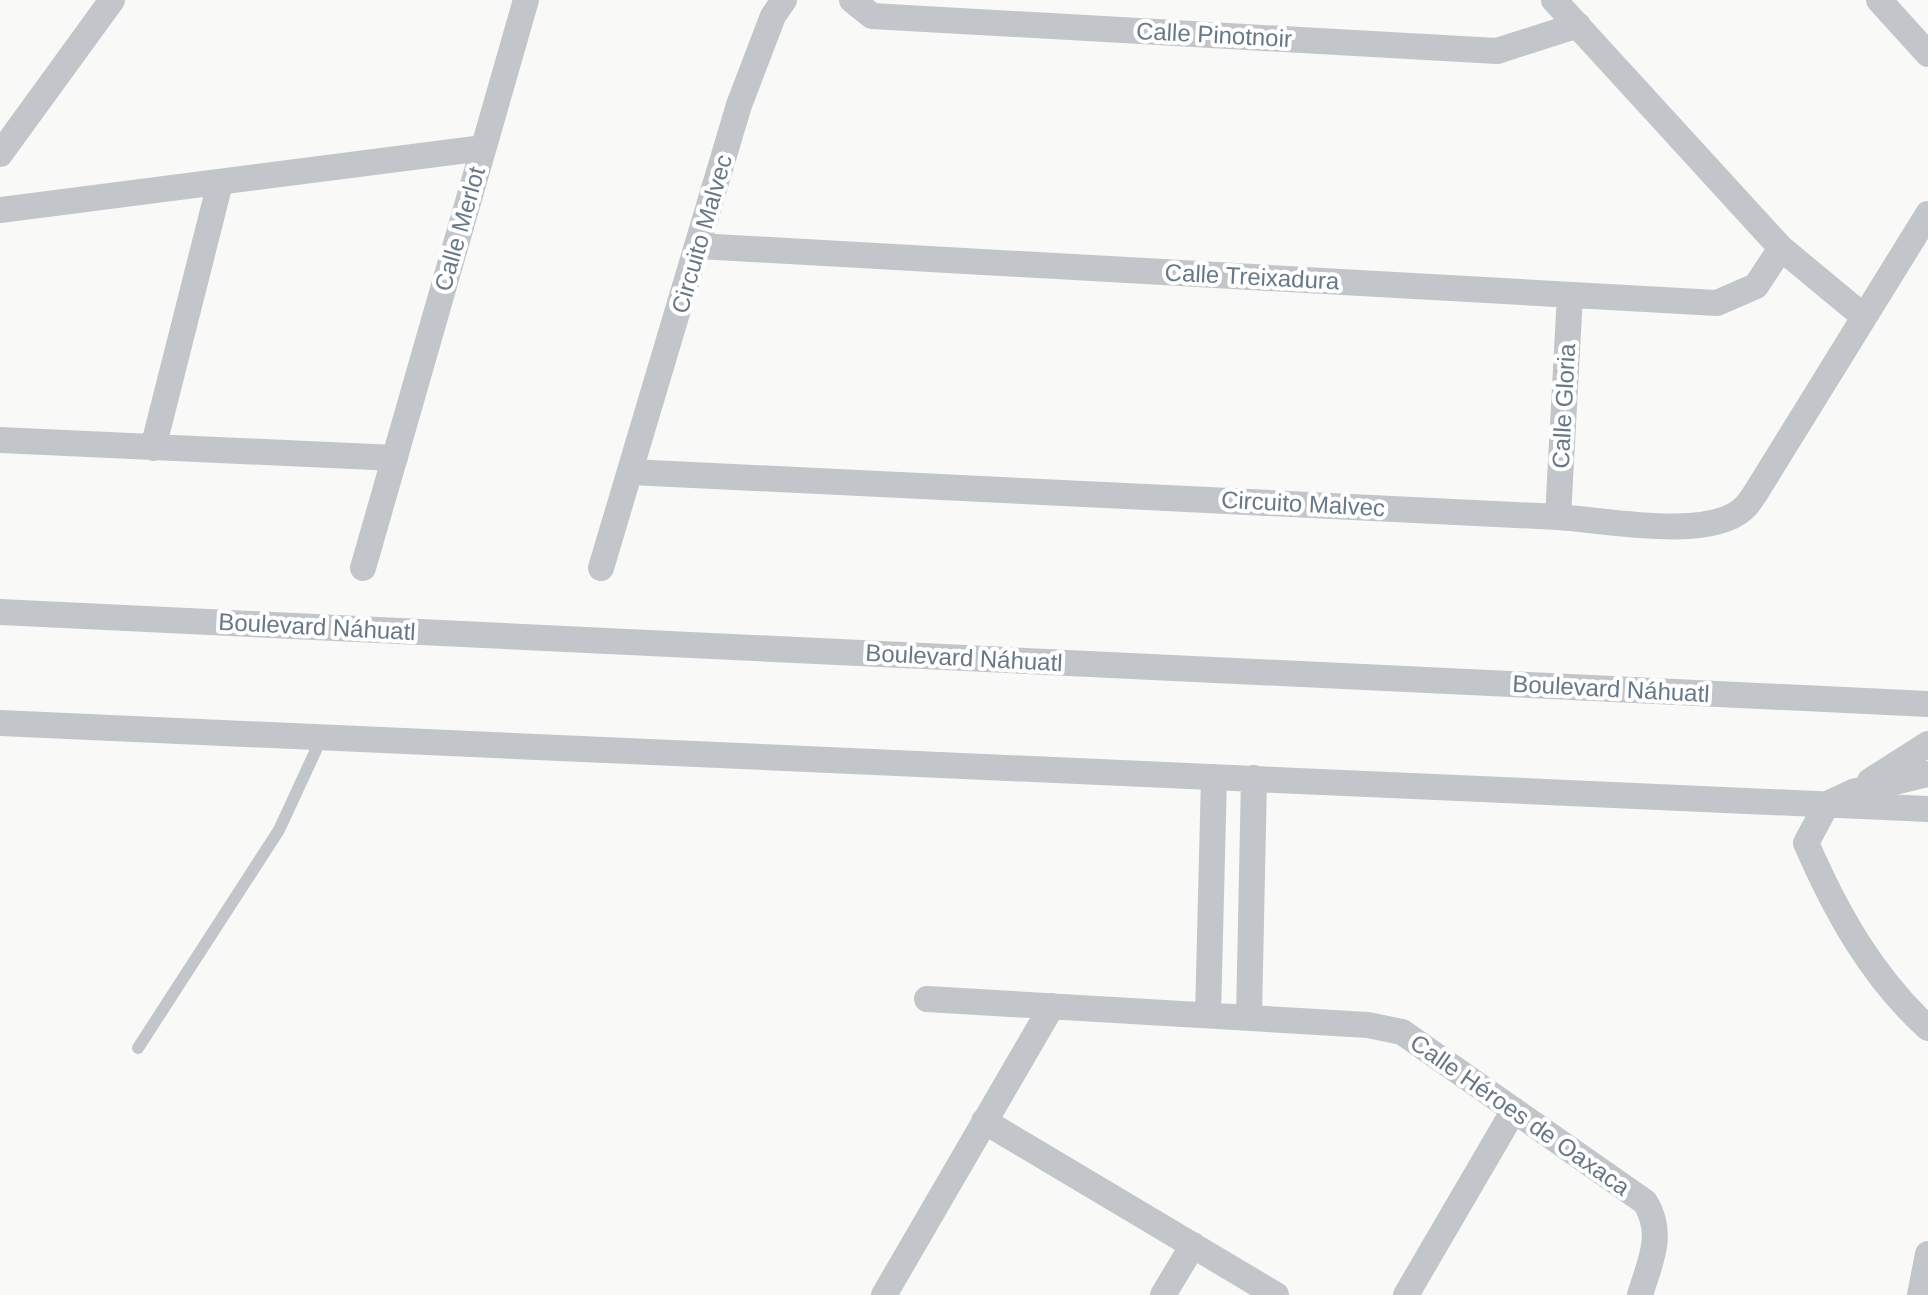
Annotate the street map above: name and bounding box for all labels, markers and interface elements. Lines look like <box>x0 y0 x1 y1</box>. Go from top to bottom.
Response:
street label: Calle Pinotnoir <box>1135 17 1293 52</box>
street label: Circuito Malvec <box>666 151 737 316</box>
street label: Calle Merlot <box>429 163 490 294</box>
street label: Calle Treixadura <box>1164 258 1341 295</box>
street label: Calle Gloria <box>1547 342 1580 469</box>
street label: Circuito Malvec <box>1220 486 1386 521</box>
street label: Boulevard Náhuatl <box>218 608 416 645</box>
street label: Boulevard Náhuatl <box>865 639 1063 676</box>
street label: Boulevard Náhuatl <box>1512 670 1710 707</box>
street label: Calle Héroes de Oaxaca <box>1405 1029 1636 1201</box>

